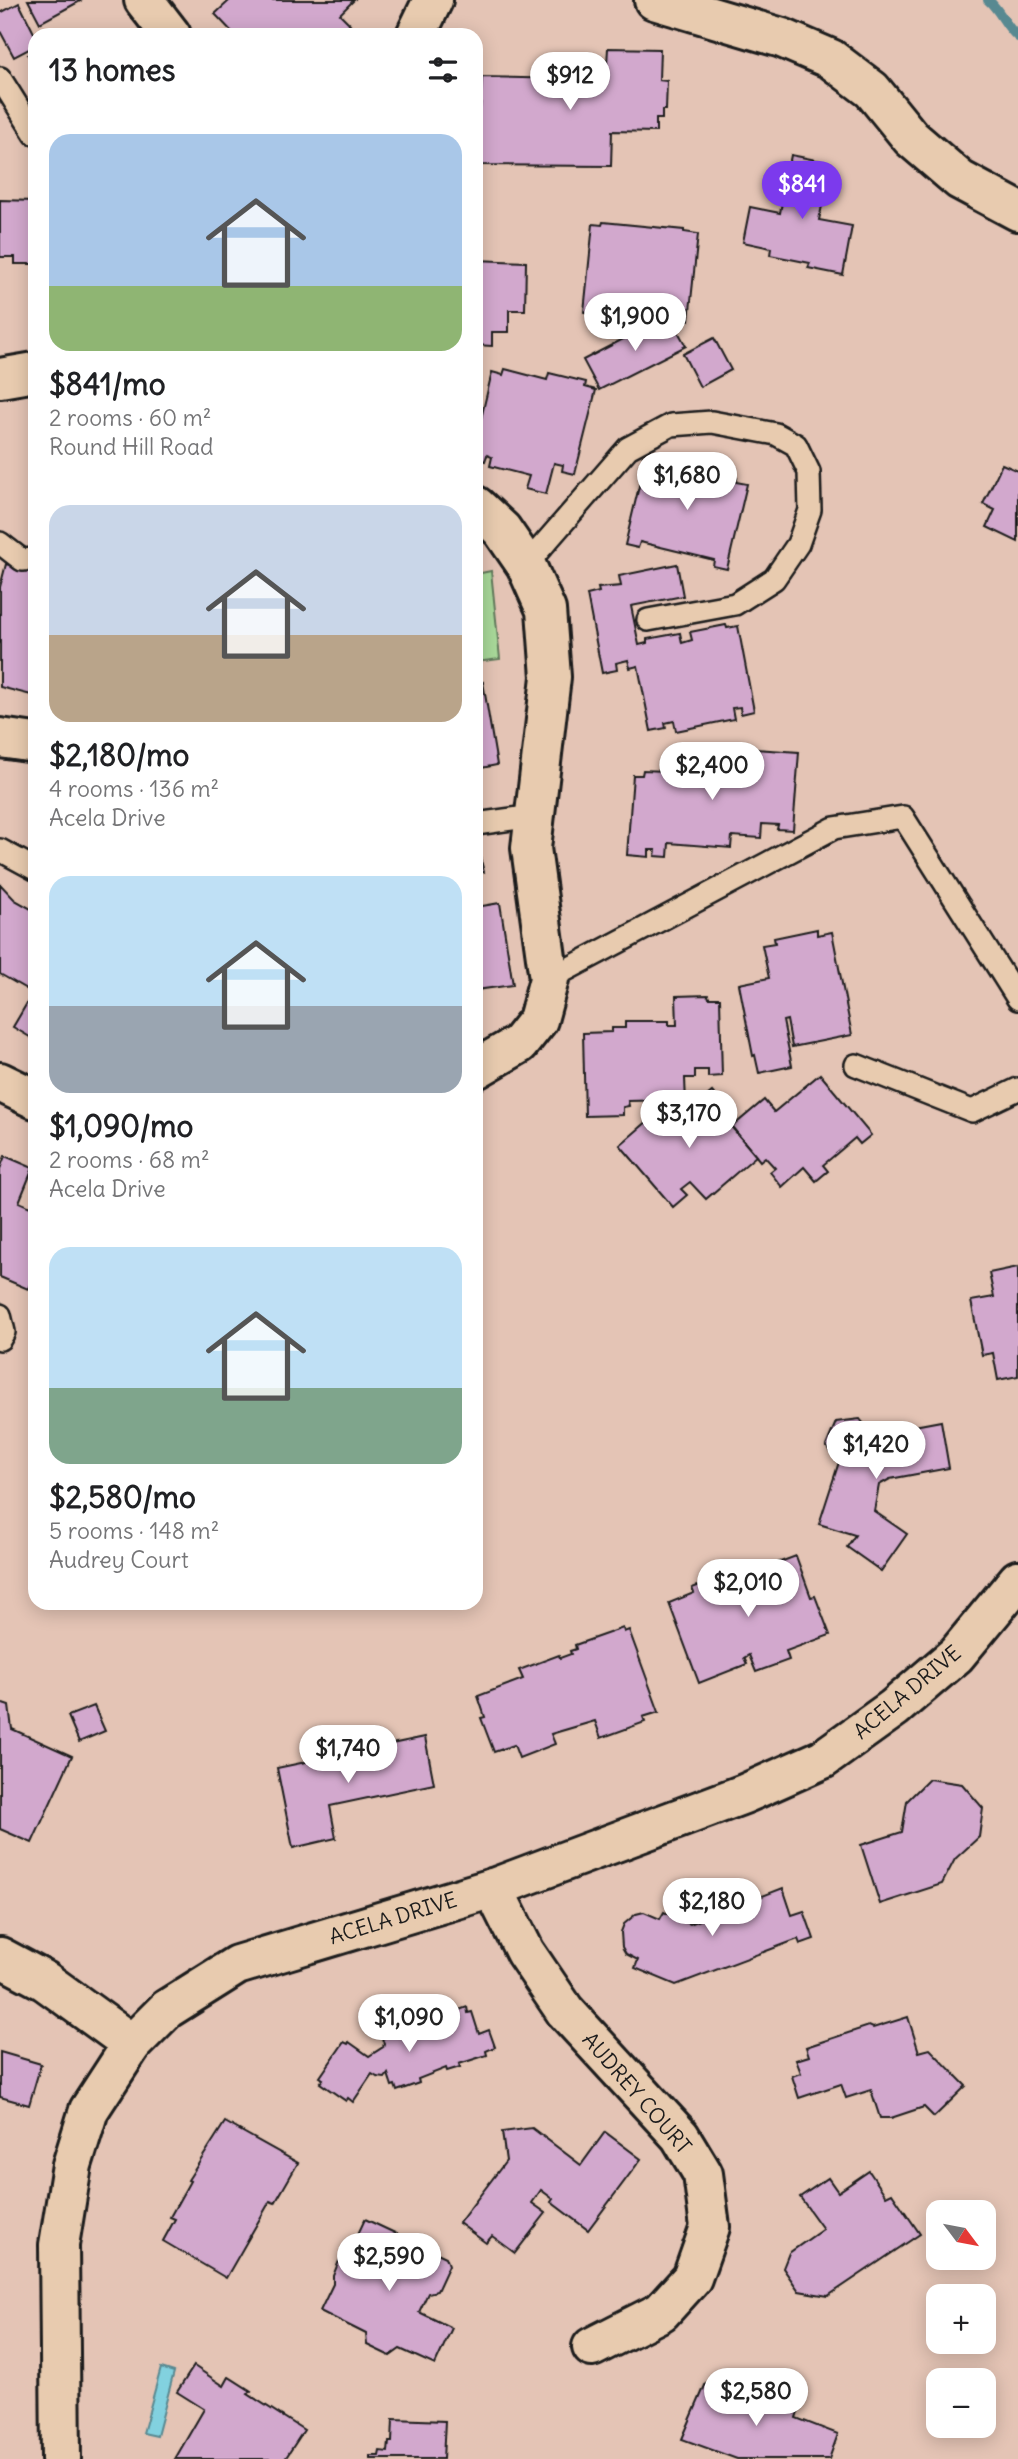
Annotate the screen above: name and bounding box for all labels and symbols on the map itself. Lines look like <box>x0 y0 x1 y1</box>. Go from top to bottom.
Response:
pin: $912 <box>529 52 611 112</box>
pin: $841 <box>761 162 843 221</box>
pin: $1,900 <box>578 294 692 353</box>
pin: $1,680 <box>630 452 744 512</box>
pin: $2,400 <box>655 742 769 802</box>
pin: $3,170 <box>632 1090 746 1150</box>
pin: $1,420 <box>819 1422 933 1481</box>
pin: $2,010 <box>691 1560 805 1619</box>
street label: ACELA DRIVE <box>848 1639 966 1745</box>
pin: $1,740 <box>291 1726 405 1785</box>
pin: $2,180 <box>655 1878 769 1938</box>
street label: ACELA DRIVE <box>326 1886 460 1950</box>
pin: $1,090 <box>352 1994 466 2054</box>
street label: AUDREY COURT <box>577 2026 697 2160</box>
north arrow <box>926 2200 996 2270</box>
pin: $2,590 <box>332 2234 446 2293</box>
pin: $2,580 <box>699 2368 813 2428</box>

